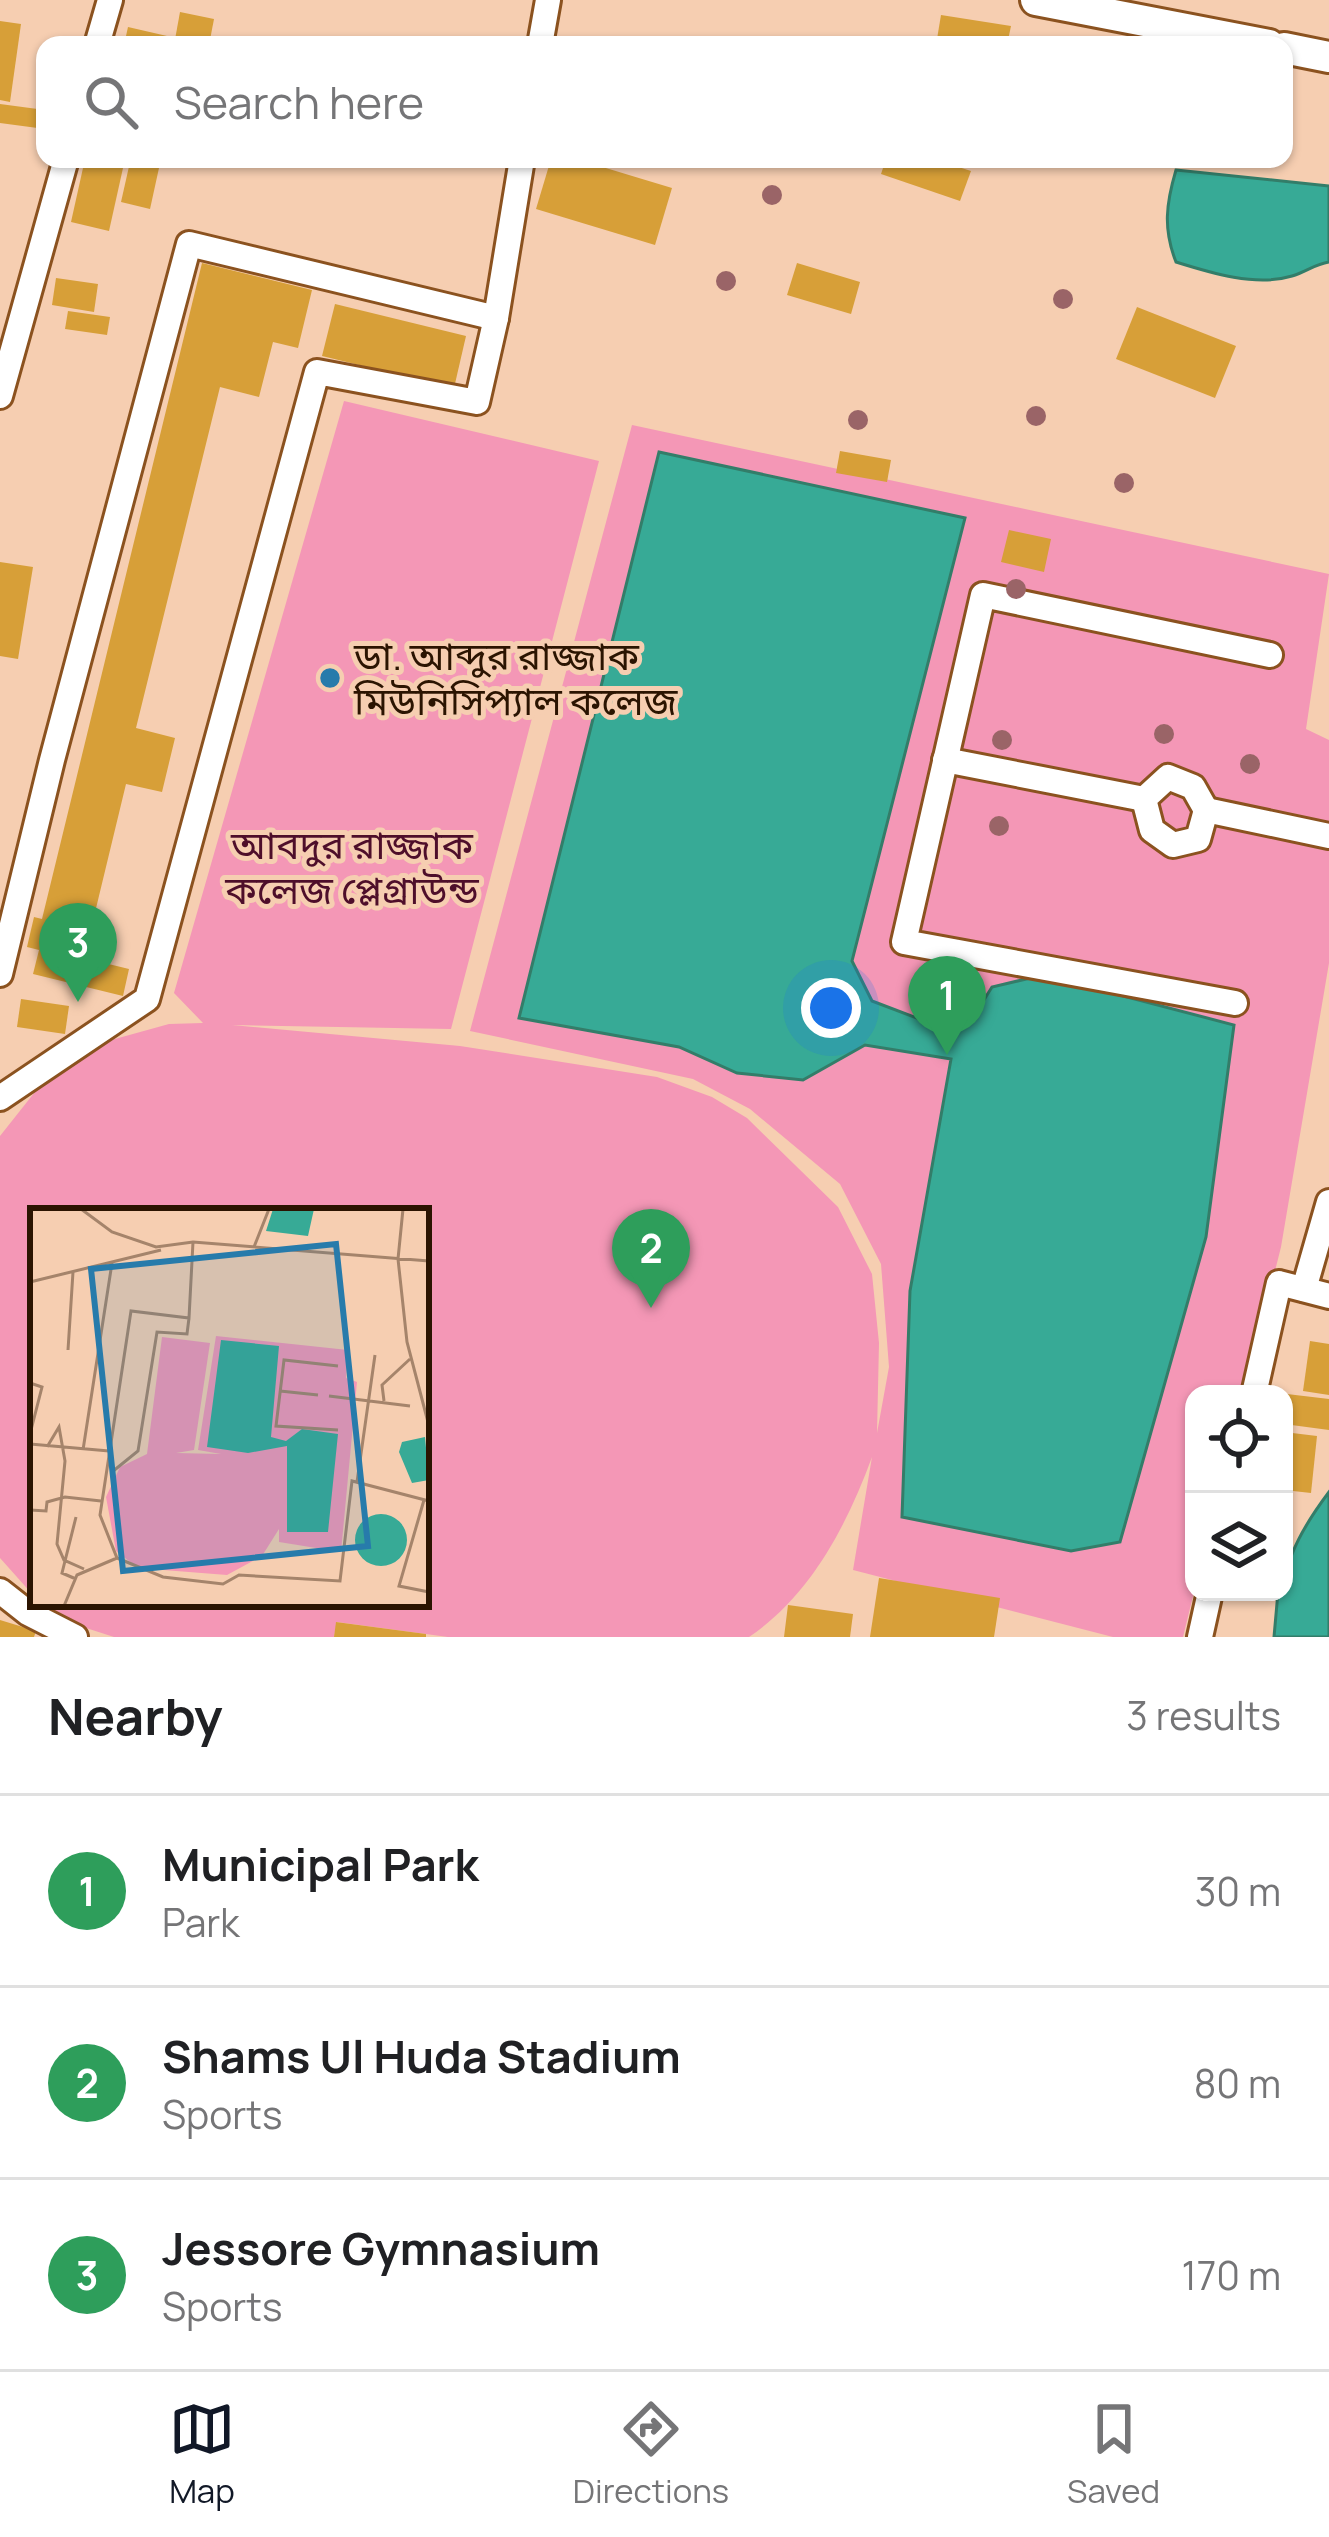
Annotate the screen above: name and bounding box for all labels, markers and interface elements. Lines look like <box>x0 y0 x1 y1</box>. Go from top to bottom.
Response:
search box <box>36 36 1293 168</box>
icon: search <box>78 69 144 135</box>
text: Search here <box>174 71 424 133</box>
place label: ডা. আব্দুর রাজ্জাক মিউনিসিপ্যাল কলেজ <box>353 628 679 727</box>
marker: ডা. আব্দুর রাজ্জাক মিউনিসিপ্যাল কলেজ <box>317 665 343 691</box>
park label: আবদুর রাজ্জাক কলেজ প্লেগ্রাউন্ড <box>224 817 479 916</box>
pin: 3 <box>39 903 117 1002</box>
pin: 1 <box>908 956 986 1055</box>
your location <box>801 978 861 1038</box>
inset map <box>30 1208 429 1607</box>
pin: 2 <box>612 1209 690 1308</box>
map controls <box>1185 1385 1293 1601</box>
button: locate <box>1185 1385 1293 1493</box>
button: layers <box>1185 1493 1293 1601</box>
text: Nearby <box>48 1681 223 1750</box>
text: 3 results <box>1126 1688 1281 1742</box>
text: Municipal Park <box>162 1833 479 1895</box>
text: 1 <box>78 1864 96 1918</box>
text: 30 m <box>1195 1864 1281 1918</box>
text: Park <box>162 1895 240 1949</box>
text: Shams Ul Huda Stadium <box>162 2025 681 2087</box>
text: 2 <box>75 2056 99 2110</box>
text: 80 m <box>1194 2056 1281 2110</box>
text: Sports <box>162 2087 282 2141</box>
text: Jessore Gymnasium <box>162 2217 600 2279</box>
text: 3 <box>76 2248 98 2302</box>
text: 170 m <box>1182 2248 1281 2302</box>
text: Sports <box>162 2279 282 2333</box>
tab: Map <box>169 2396 235 2513</box>
tab: Directions <box>573 2396 729 2513</box>
tab: Saved <box>1067 2396 1160 2513</box>

